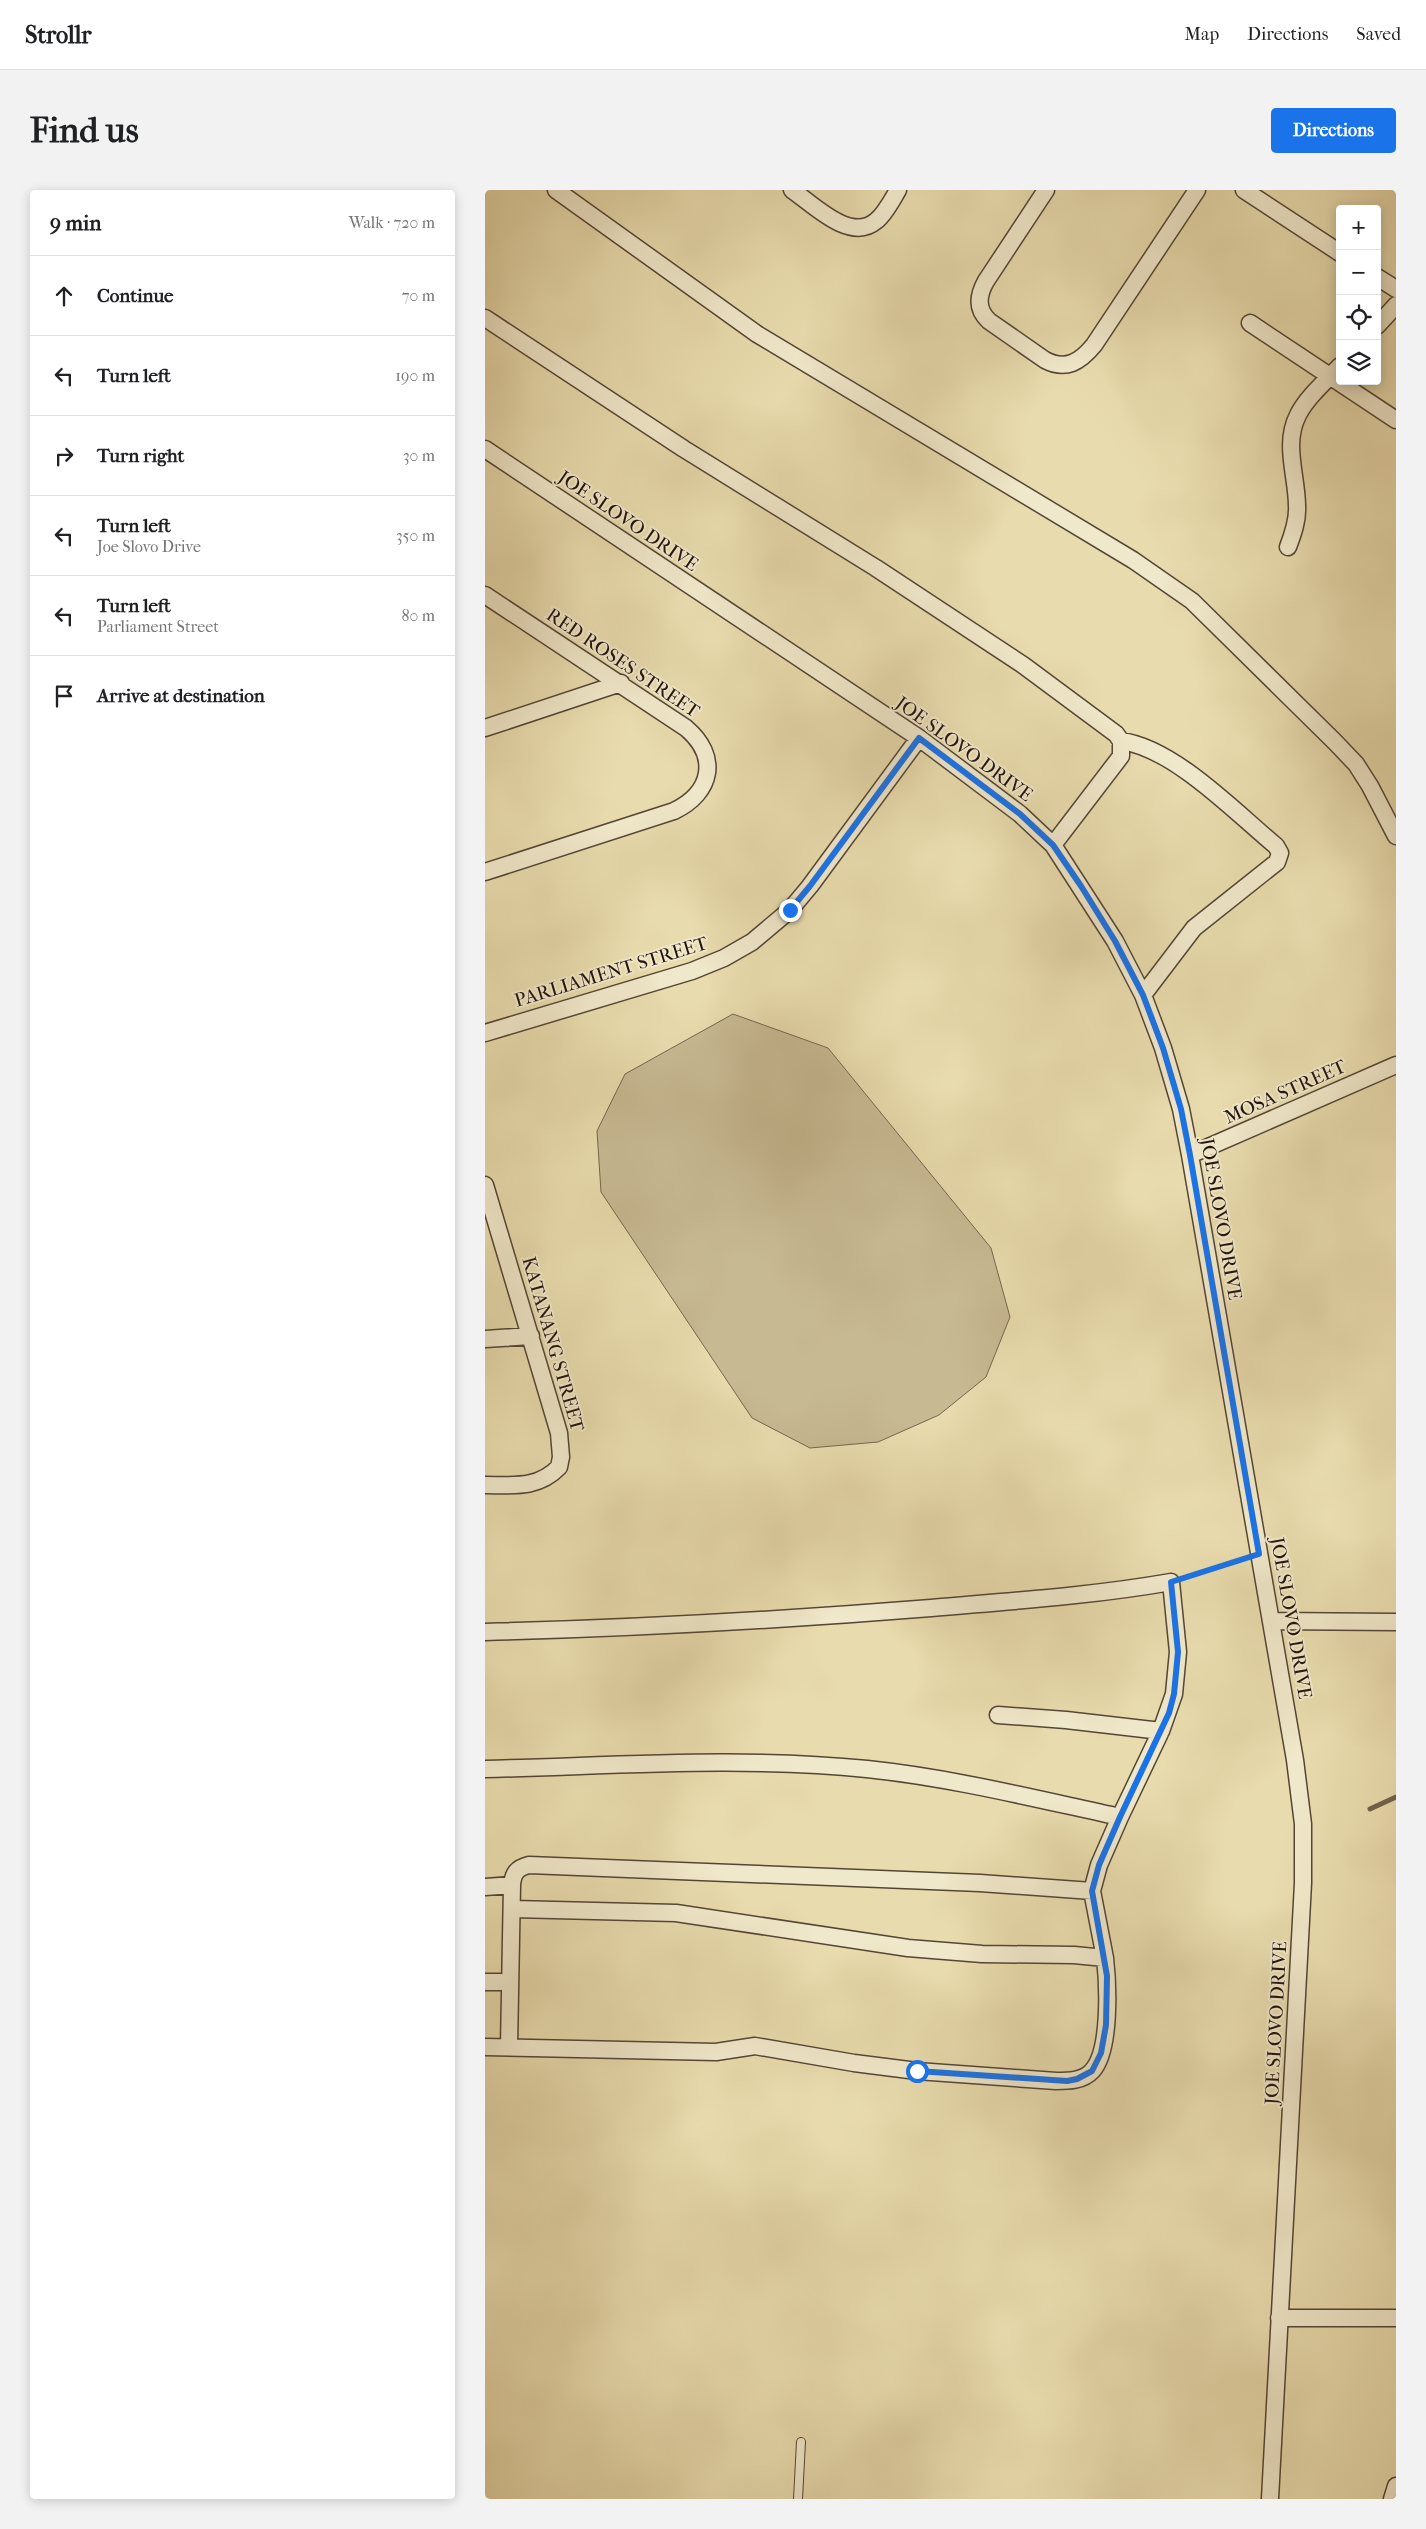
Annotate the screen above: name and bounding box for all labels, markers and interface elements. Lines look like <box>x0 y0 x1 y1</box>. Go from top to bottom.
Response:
text: Strollr <box>25 21 92 49</box>
text: Map <box>1185 24 1219 45</box>
text: Directions <box>1247 24 1328 45</box>
text: Saved <box>1356 24 1401 45</box>
button: Directions <box>1271 108 1396 153</box>
text: Find us <box>30 110 139 151</box>
map controls <box>1336 205 1381 385</box>
button: + <box>1336 205 1381 250</box>
text: 9 min <box>50 211 101 235</box>
text: Walk · 720 m <box>349 213 435 232</box>
button: − <box>1336 250 1381 295</box>
icon: ahead <box>50 282 78 310</box>
text: Continue <box>97 285 173 307</box>
text: 70 m <box>402 286 435 305</box>
button: locate <box>1336 295 1381 340</box>
button: layers <box>1336 340 1381 385</box>
icon: left <box>50 362 78 390</box>
text: Turn left <box>97 365 171 387</box>
text: 190 m <box>395 366 435 385</box>
icon: right <box>50 442 78 470</box>
text: Turn right <box>97 445 184 467</box>
text: 30 m <box>403 446 435 465</box>
street label: JOE SLOVO DRIVE <box>552 465 702 576</box>
text: Turn left <box>97 515 171 537</box>
icon: left <box>50 522 78 550</box>
text: 350 m <box>396 526 435 545</box>
text: Joe Slovo Drive <box>97 537 201 556</box>
text: Turn left <box>97 595 171 617</box>
icon: left <box>50 602 78 630</box>
street label: RED ROSES STREET <box>542 604 704 723</box>
text: 80 m <box>401 606 435 625</box>
text: Parliament Street <box>97 617 219 636</box>
icon: arrive <box>50 682 78 710</box>
text: Arrive at destination <box>97 685 265 707</box>
street label: JOE SLOVO DRIVE <box>890 691 1037 806</box>
route end <box>779 899 802 922</box>
street label: PARLIAMENT STREET <box>512 932 710 1012</box>
street label: MOSA STREET <box>1221 1055 1349 1129</box>
street label: JOE SLOVO DRIVE <box>1196 1134 1246 1302</box>
street label: KATANANG STREET <box>518 1254 589 1434</box>
street label: JOE SLOVO DRIVE <box>1266 1533 1316 1701</box>
street label: JOE SLOVO DRIVE <box>1261 1940 1291 2107</box>
route start <box>906 2060 929 2083</box>

